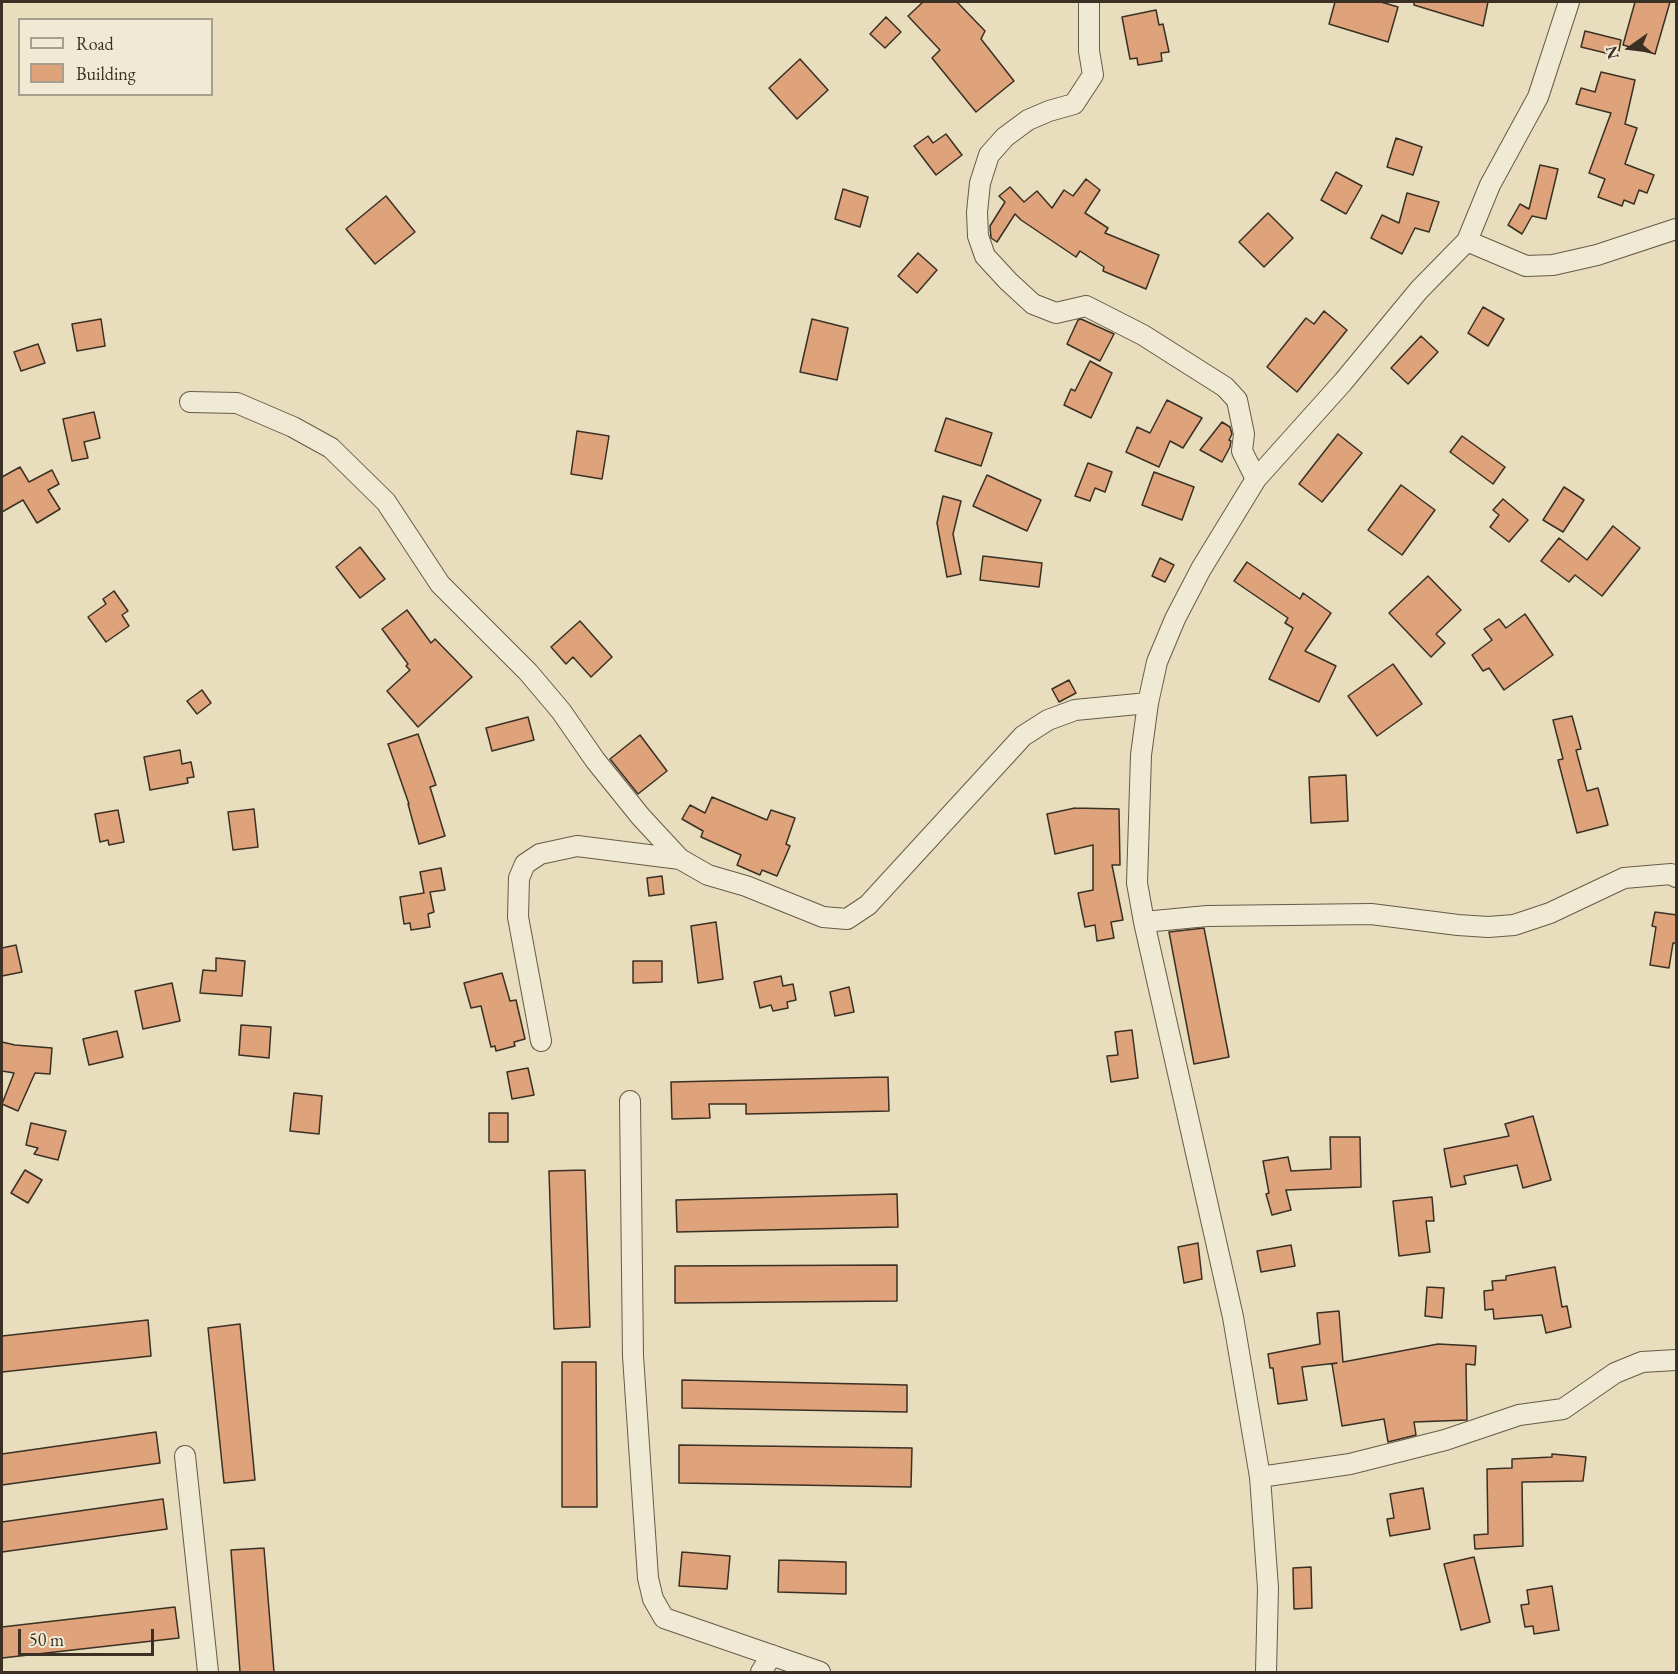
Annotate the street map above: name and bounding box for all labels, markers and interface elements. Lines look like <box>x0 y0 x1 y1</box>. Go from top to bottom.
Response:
legend <box>18 18 213 96</box>
north arrow <box>1600 18 1660 78</box>
text: Road <box>76 32 114 55</box>
text: N <box>1600 44 1624 61</box>
text: Building <box>76 62 136 85</box>
scale bar <box>21 1617 158 1655</box>
text: 50 m <box>29 1628 64 1651</box>

